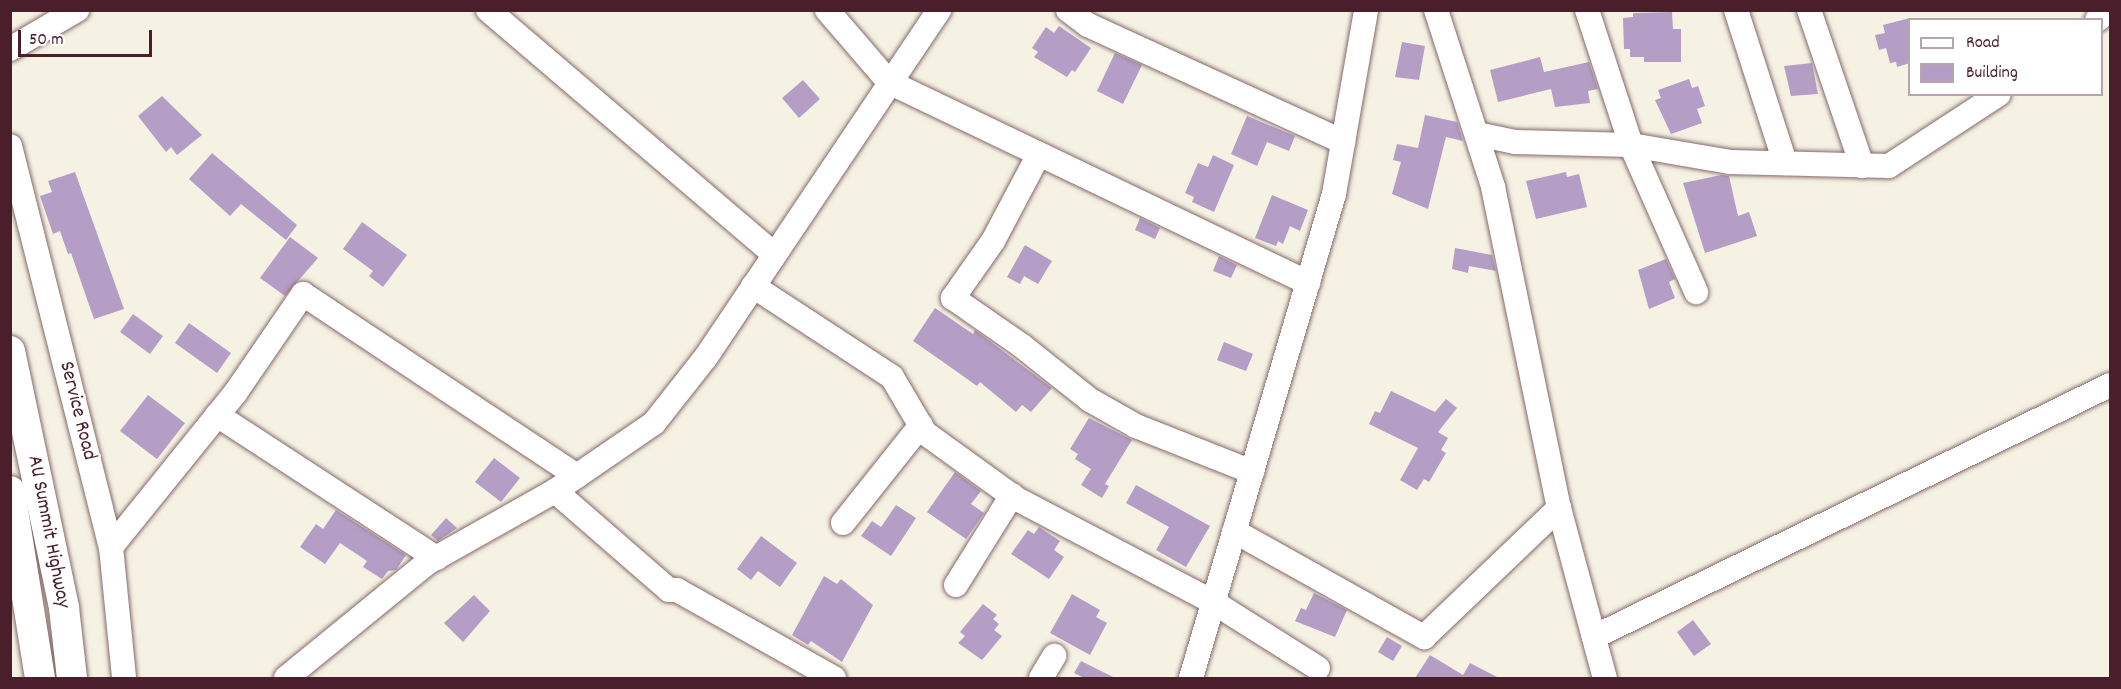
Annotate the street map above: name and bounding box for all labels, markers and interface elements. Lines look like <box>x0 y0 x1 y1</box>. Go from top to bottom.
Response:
scale bar <box>21 18 154 56</box>
legend <box>1908 18 2103 96</box>
text: 50 m <box>29 28 64 53</box>
text: Road <box>1966 31 2000 56</box>
text: Building <box>1966 61 2018 86</box>
street label: Service Road <box>53 359 101 463</box>
street label: AU Summit Highway <box>21 453 75 611</box>

